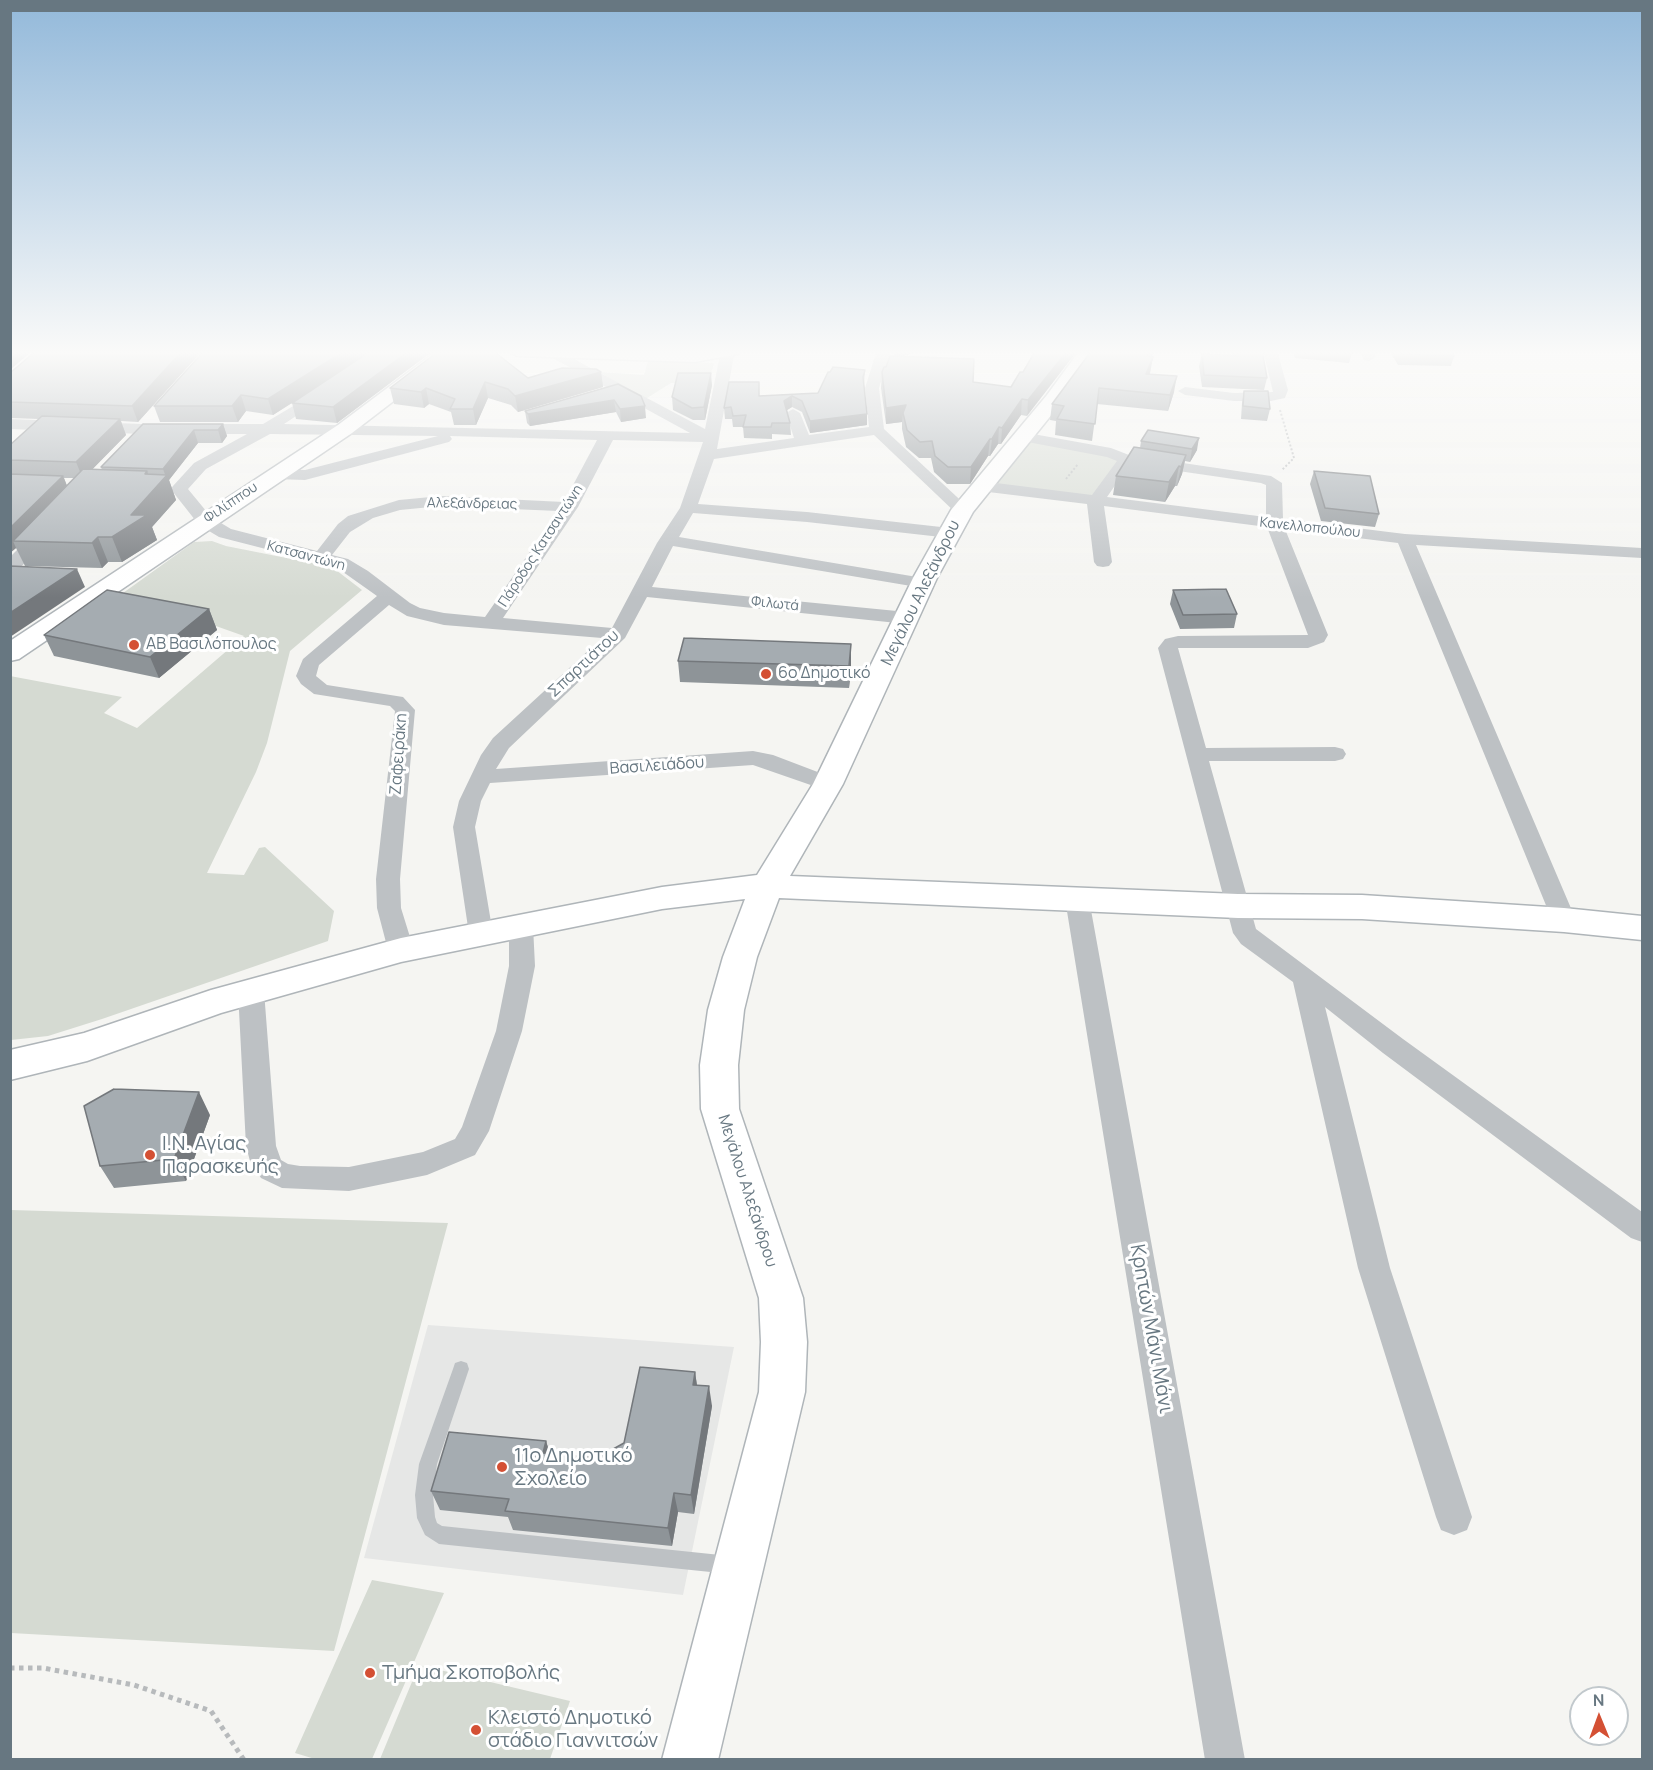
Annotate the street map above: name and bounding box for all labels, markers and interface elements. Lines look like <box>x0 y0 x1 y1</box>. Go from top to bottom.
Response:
street label: Φιλίππου <box>201 479 261 527</box>
street label: Πάροδος Κατσαντώνη <box>495 482 587 610</box>
street label: Αλεξάνδρειας <box>427 495 517 513</box>
street label: Κανελλοπούλου <box>1259 514 1361 542</box>
street label: Μεγάλου Αλεξάνδρου <box>878 517 964 669</box>
street label: Κατσαντώνη <box>265 537 347 575</box>
street label: Φιλωτά <box>750 593 800 615</box>
street label: Σπαρτιάτου <box>545 626 623 702</box>
place label: ΑΒ Βασιλόπουλος <box>146 635 277 655</box>
marker: ΑΒ Βασιλόπουλος <box>127 638 141 652</box>
place label: 6ο Δημοτικό <box>778 664 870 684</box>
marker: 6ο Δημοτικό <box>759 667 773 681</box>
street label: Ζαφειράκη <box>387 713 411 795</box>
street label: Βασιλειάδου <box>609 753 705 779</box>
street label: Μεγάλου Αλεξάνδρου <box>713 1112 781 1270</box>
place label: Ι.Ν. Αγίας Παρασκευής <box>162 1132 279 1179</box>
marker: Ι.Ν. Αγίας Παρασκευής <box>143 1148 157 1162</box>
street label: Κρητών Μάνι Μάνι <box>1124 1242 1178 1416</box>
place label: 11ο Δημοτικό Σχολείο <box>514 1444 633 1491</box>
marker: 11ο Δημοτικό Σχολείο <box>495 1460 509 1474</box>
place label: Τμήμα Σκοποβολής <box>382 1661 560 1685</box>
marker: Τμήμα Σκοποβολής <box>363 1666 377 1680</box>
north arrow <box>1569 1686 1629 1746</box>
text: N <box>1593 1689 1605 1711</box>
place label: Κλειστό Δημοτικό στάδιο Γιαννιτσών <box>488 1706 658 1753</box>
marker: Κλειστό Δημοτικό στάδιο Γιαννιτσών <box>469 1723 483 1737</box>

